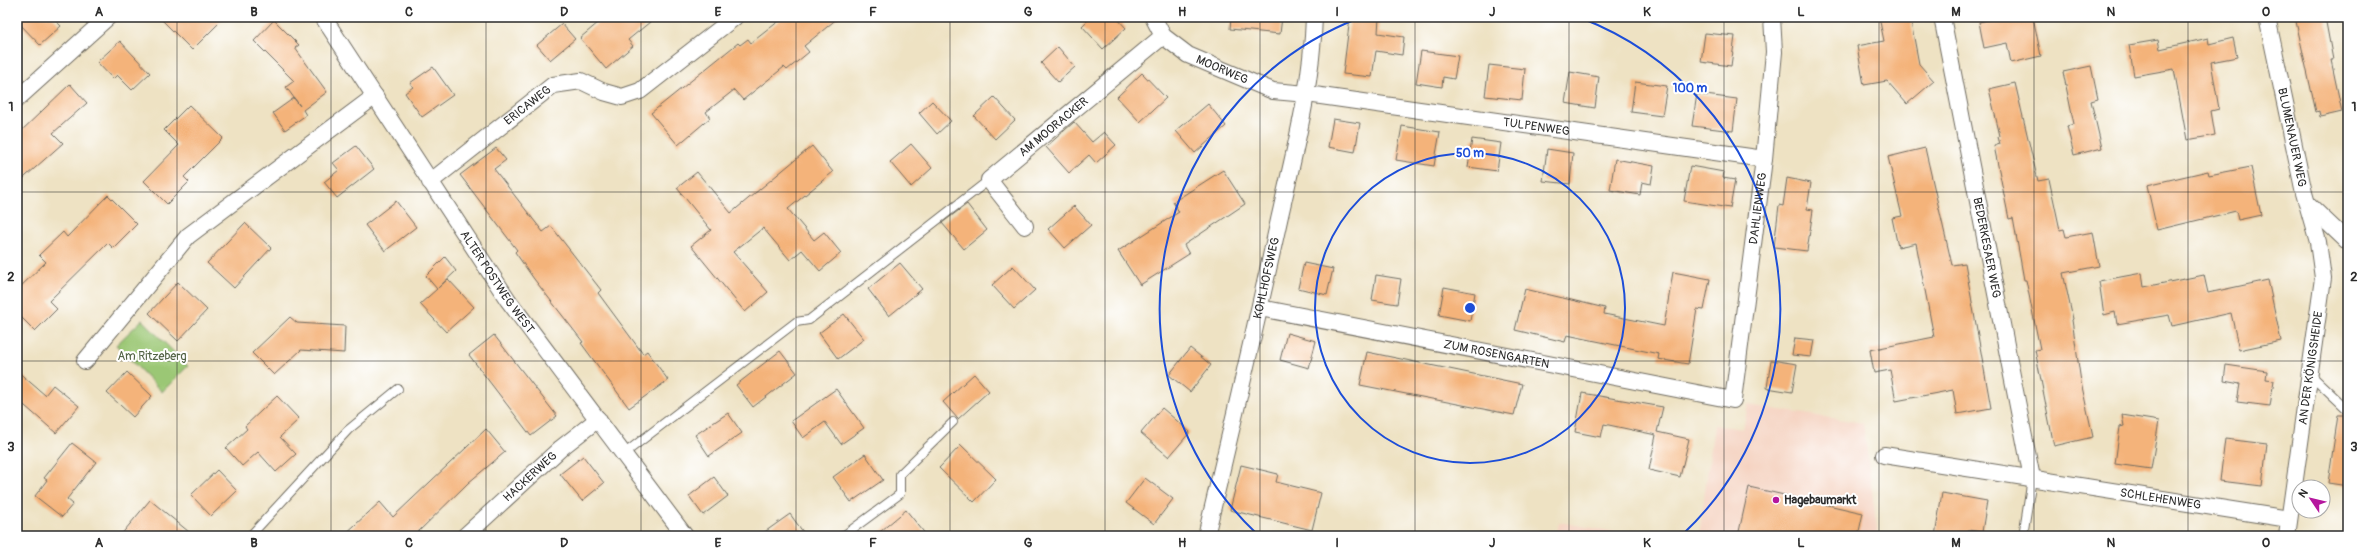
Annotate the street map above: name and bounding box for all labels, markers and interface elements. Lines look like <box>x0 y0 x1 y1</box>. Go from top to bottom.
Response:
text: A <box>95 4 104 20</box>
text: B <box>250 4 258 20</box>
text: C <box>405 4 413 20</box>
text: D <box>560 4 568 20</box>
text: E <box>715 4 722 20</box>
text: F <box>869 4 877 20</box>
text: G <box>1024 4 1033 20</box>
text: H <box>1178 4 1186 20</box>
text: I <box>1335 4 1339 20</box>
text: J <box>1489 4 1495 20</box>
text: K <box>1643 4 1651 20</box>
text: L <box>1797 4 1805 20</box>
text: M <box>1951 4 1961 20</box>
text: N <box>2107 4 2116 20</box>
text: O <box>2262 4 2271 20</box>
street label: MOORWEG <box>1194 52 1251 87</box>
text: 100 m <box>1673 81 1708 96</box>
street label: ERICAWEG <box>501 82 554 128</box>
street label: BLUMENAUER WEG <box>2275 86 2310 188</box>
street label: AM MOORACKER <box>1016 94 1091 160</box>
text: 1 <box>8 99 14 115</box>
text: 1 <box>2351 99 2357 115</box>
street label: TULPENWEG <box>1502 114 1571 139</box>
text: 50 m <box>1456 146 1484 161</box>
street label: DAHLIENWEG <box>1746 172 1770 245</box>
street label: BEDERKESAER WEG <box>1970 196 2004 299</box>
street label: ALTER POSTWEG WEST <box>457 227 538 336</box>
street label: KOHLHOFSWEG <box>1250 236 1283 320</box>
text: 2 <box>7 269 15 285</box>
text: 2 <box>2350 269 2358 285</box>
centre of rings <box>1463 301 1477 315</box>
street label: AN DER KÖNIGSHEIDE <box>2295 310 2326 426</box>
street label: ZUM ROSENGARTEN <box>1442 336 1551 372</box>
park label: Am Ritzeberg <box>117 349 187 364</box>
text: 3 <box>7 439 15 455</box>
text: 3 <box>2350 439 2358 455</box>
street label: HACKERWEG <box>500 448 560 505</box>
north arrow <box>2291 479 2331 519</box>
street label: SCHLEHENWEG <box>2119 485 2202 512</box>
text: N <box>2296 486 2311 500</box>
place label: Hagebaumarkt <box>1784 493 1858 508</box>
marker: Hagebaumarkt <box>1771 495 1781 505</box>
text: A <box>95 535 104 551</box>
text: B <box>250 535 258 551</box>
text: C <box>405 535 413 551</box>
text: D <box>560 535 568 551</box>
text: E <box>715 535 722 551</box>
text: F <box>869 535 877 551</box>
text: G <box>1024 535 1033 551</box>
text: H <box>1178 535 1186 551</box>
text: I <box>1335 535 1339 551</box>
text: J <box>1489 535 1495 551</box>
text: K <box>1643 535 1651 551</box>
text: L <box>1797 535 1805 551</box>
text: M <box>1951 535 1961 551</box>
text: N <box>2107 535 2116 551</box>
text: O <box>2262 535 2271 551</box>

